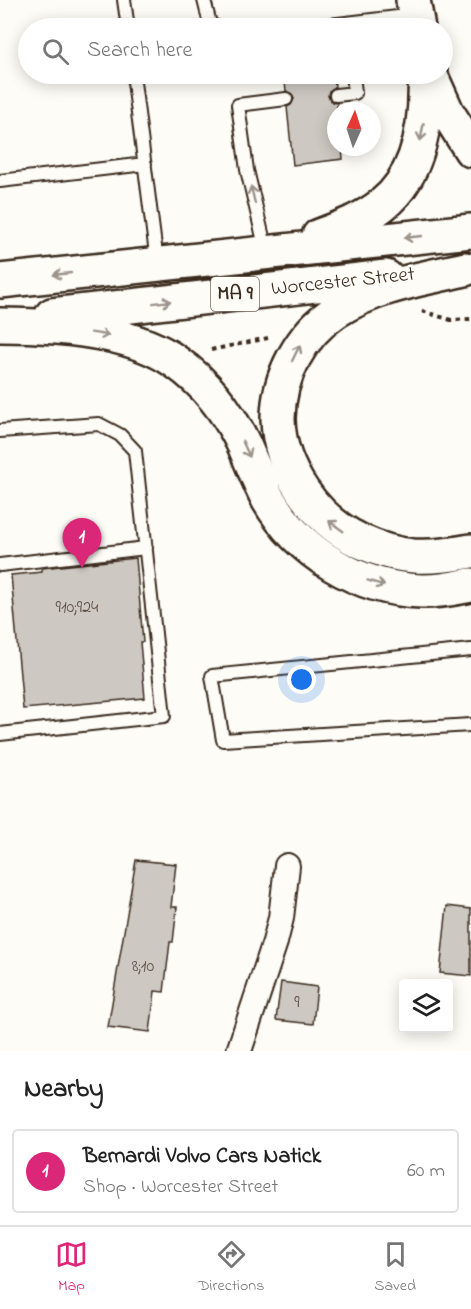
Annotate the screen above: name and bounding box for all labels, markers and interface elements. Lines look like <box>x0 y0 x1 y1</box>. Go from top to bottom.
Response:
search box <box>18 18 453 84</box>
icon: search <box>39 35 72 68</box>
text: Search here <box>87 35 192 67</box>
north arrow <box>327 102 381 156</box>
one-way arrow <box>416 121 427 141</box>
one-way arrow <box>246 185 258 204</box>
one-way arrow <box>403 232 423 243</box>
street label: Worcester Street <box>270 260 416 304</box>
one-way arrow <box>53 269 72 280</box>
road number: MA 9 <box>211 277 259 311</box>
one-way arrow <box>152 296 172 307</box>
one-way arrow <box>90 329 109 340</box>
one-way arrow <box>291 344 303 362</box>
one-way arrow <box>240 439 252 457</box>
pin: 1 <box>62 518 101 568</box>
one-way arrow <box>328 520 344 533</box>
one-way arrow <box>366 578 385 589</box>
house number: 910;924 <box>55 595 99 621</box>
your location <box>287 665 316 694</box>
house number: 8;10 <box>132 954 155 980</box>
map controls <box>399 979 453 1033</box>
button: layers <box>399 979 453 1033</box>
house number: 9 <box>294 990 300 1016</box>
text: Nearby <box>24 1071 103 1109</box>
text: Bernardi Volvo Cars Natick <box>83 1141 321 1173</box>
text: 1 <box>42 1157 49 1186</box>
text: 60 m <box>407 1157 445 1186</box>
text: Shop · Worcester Street <box>83 1173 278 1202</box>
tab: Map <box>55 1238 88 1298</box>
tab: Directions <box>198 1238 264 1298</box>
tab: Saved <box>374 1238 416 1298</box>

